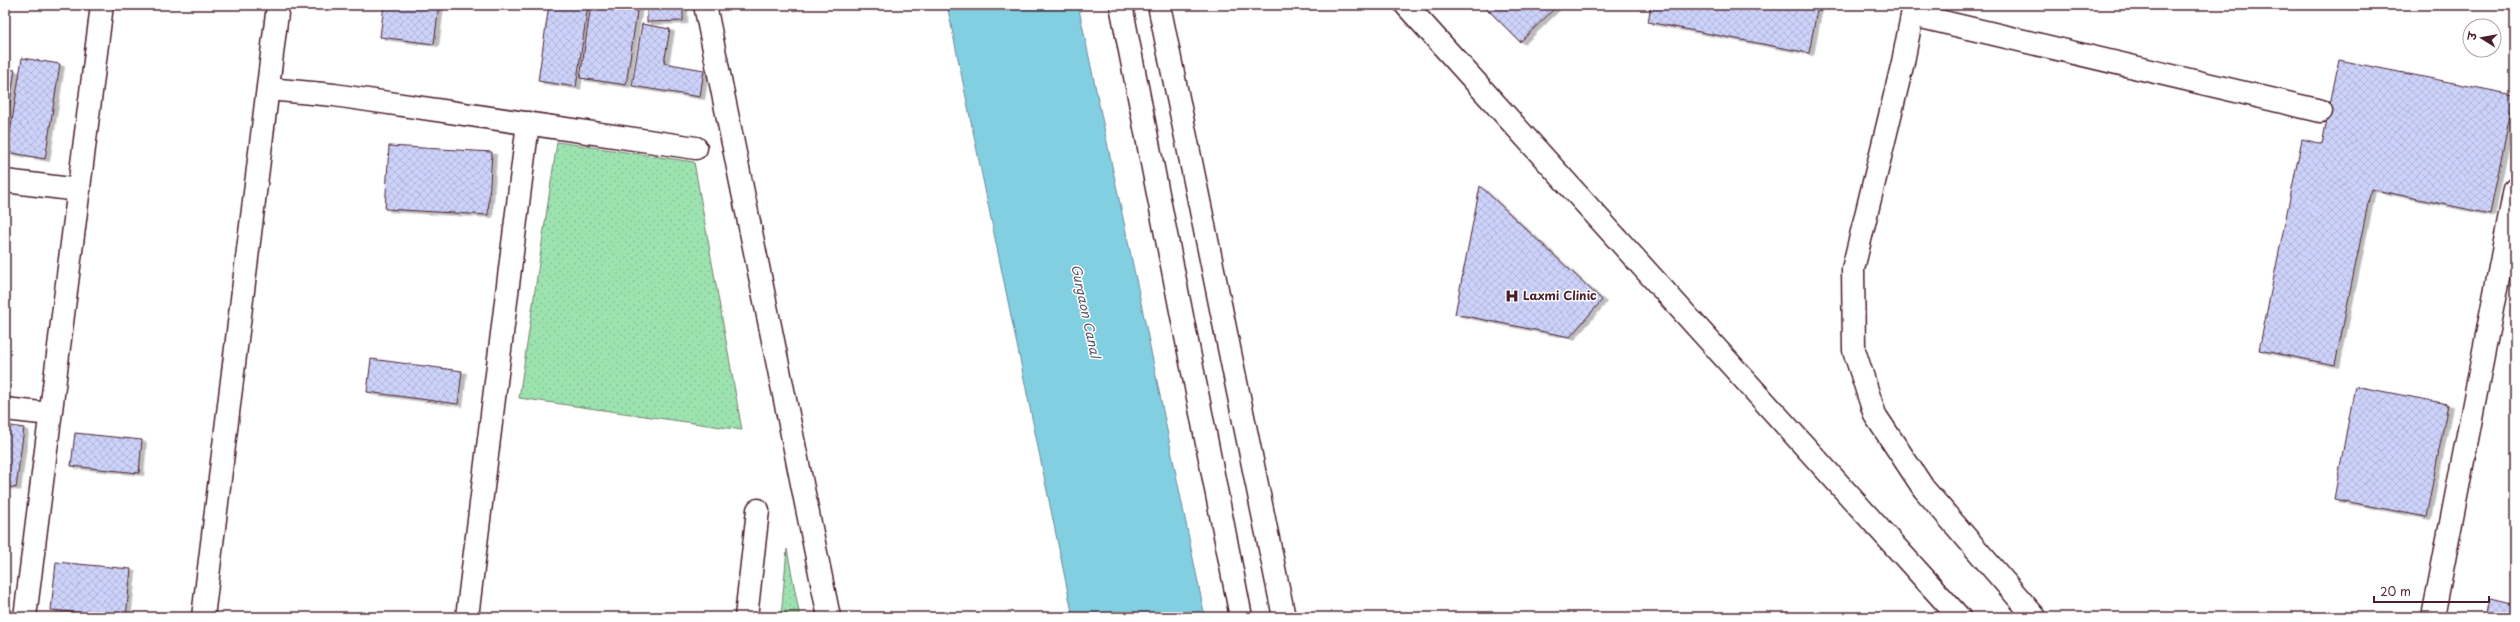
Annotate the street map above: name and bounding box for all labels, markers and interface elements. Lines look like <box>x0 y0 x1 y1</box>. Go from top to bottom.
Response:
north arrow <box>2462 18 2502 58</box>
text: उ <box>2462 29 2481 42</box>
water label: Gurgaon Canal <box>1067 262 1106 362</box>
place label: Laxmi Clinic <box>1523 286 1597 304</box>
hospital icon: Laxmi Clinic <box>1504 288 1520 304</box>
scale bar <box>2374 578 2489 604</box>
text: 20 m <box>2380 582 2411 600</box>

